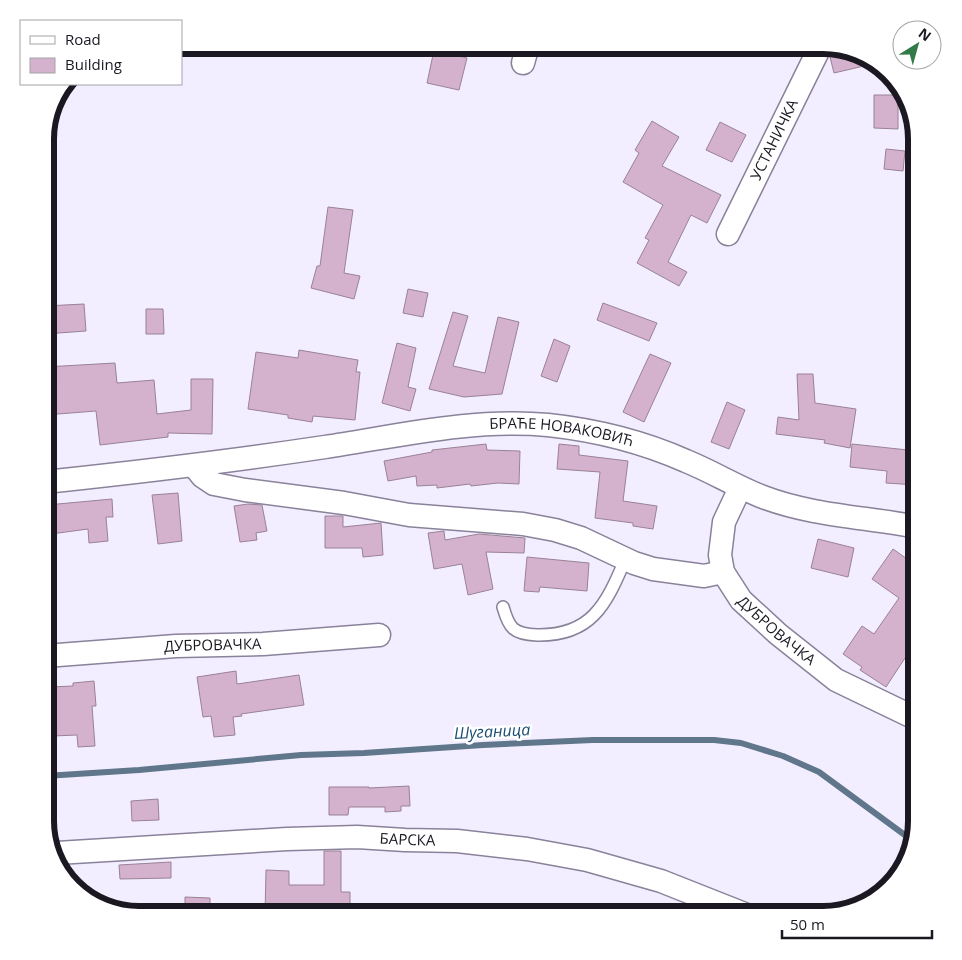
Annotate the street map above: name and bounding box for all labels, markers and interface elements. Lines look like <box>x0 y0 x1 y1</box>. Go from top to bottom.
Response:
legend <box>20 20 182 85</box>
north arrow <box>892 20 942 70</box>
text: N <box>915 23 935 45</box>
text: Road <box>65 29 101 49</box>
text: Building <box>65 54 122 74</box>
street label: УСТАНИЧКА <box>745 95 802 183</box>
street label: БРАЋЕ НОВАКОВИЋ <box>489 412 636 450</box>
street label: ДУБРОВАЧКА <box>733 590 821 669</box>
street label: ДУБРОВАЧКА <box>163 633 262 656</box>
water label: Шуганица <box>453 718 531 744</box>
street label: БАРСКА <box>379 827 436 850</box>
scale bar <box>782 908 932 940</box>
text: 50 m <box>790 914 825 934</box>

